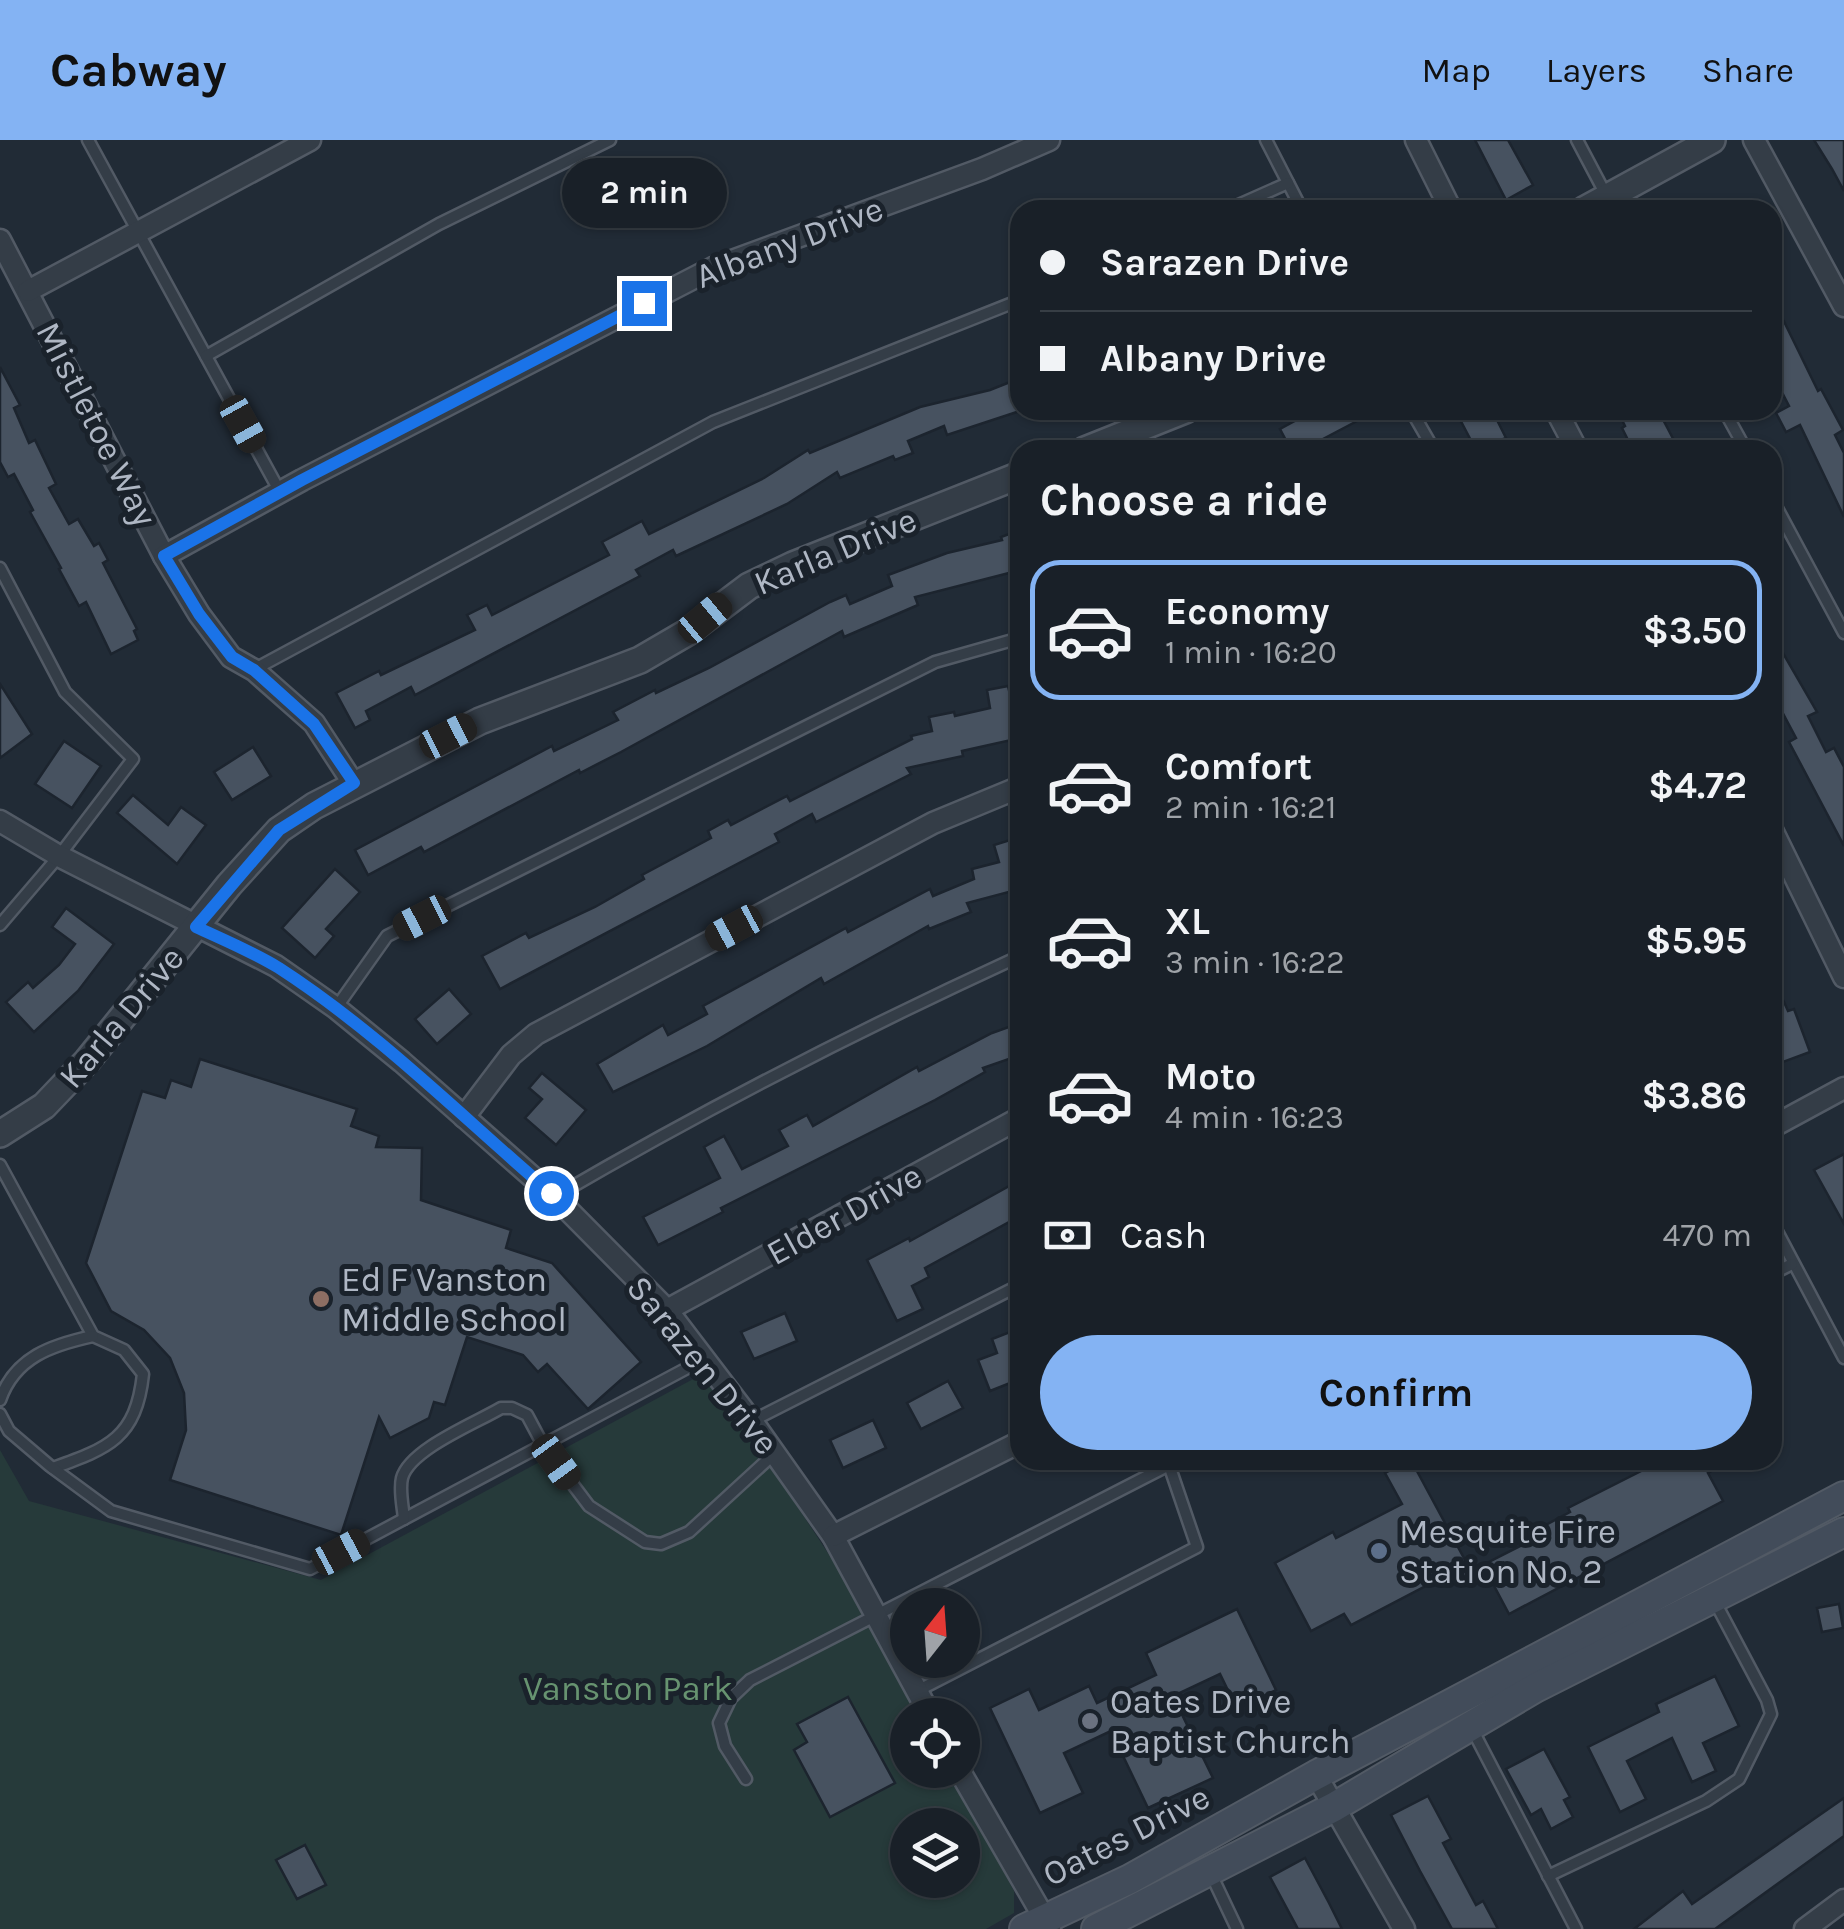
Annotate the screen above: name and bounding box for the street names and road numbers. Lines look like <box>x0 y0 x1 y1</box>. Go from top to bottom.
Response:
street label: Albany Drive <box>690 188 889 297</box>
street label: Mistletoe Way <box>28 315 166 533</box>
street label: Karla Drive <box>748 499 923 604</box>
street label: Karla Drive <box>50 938 192 1096</box>
street label: Elder Drive <box>760 1155 929 1274</box>
street label: Sarazen Drive <box>618 1268 787 1463</box>
street label: Oates Drive <box>1036 1776 1216 1895</box>

